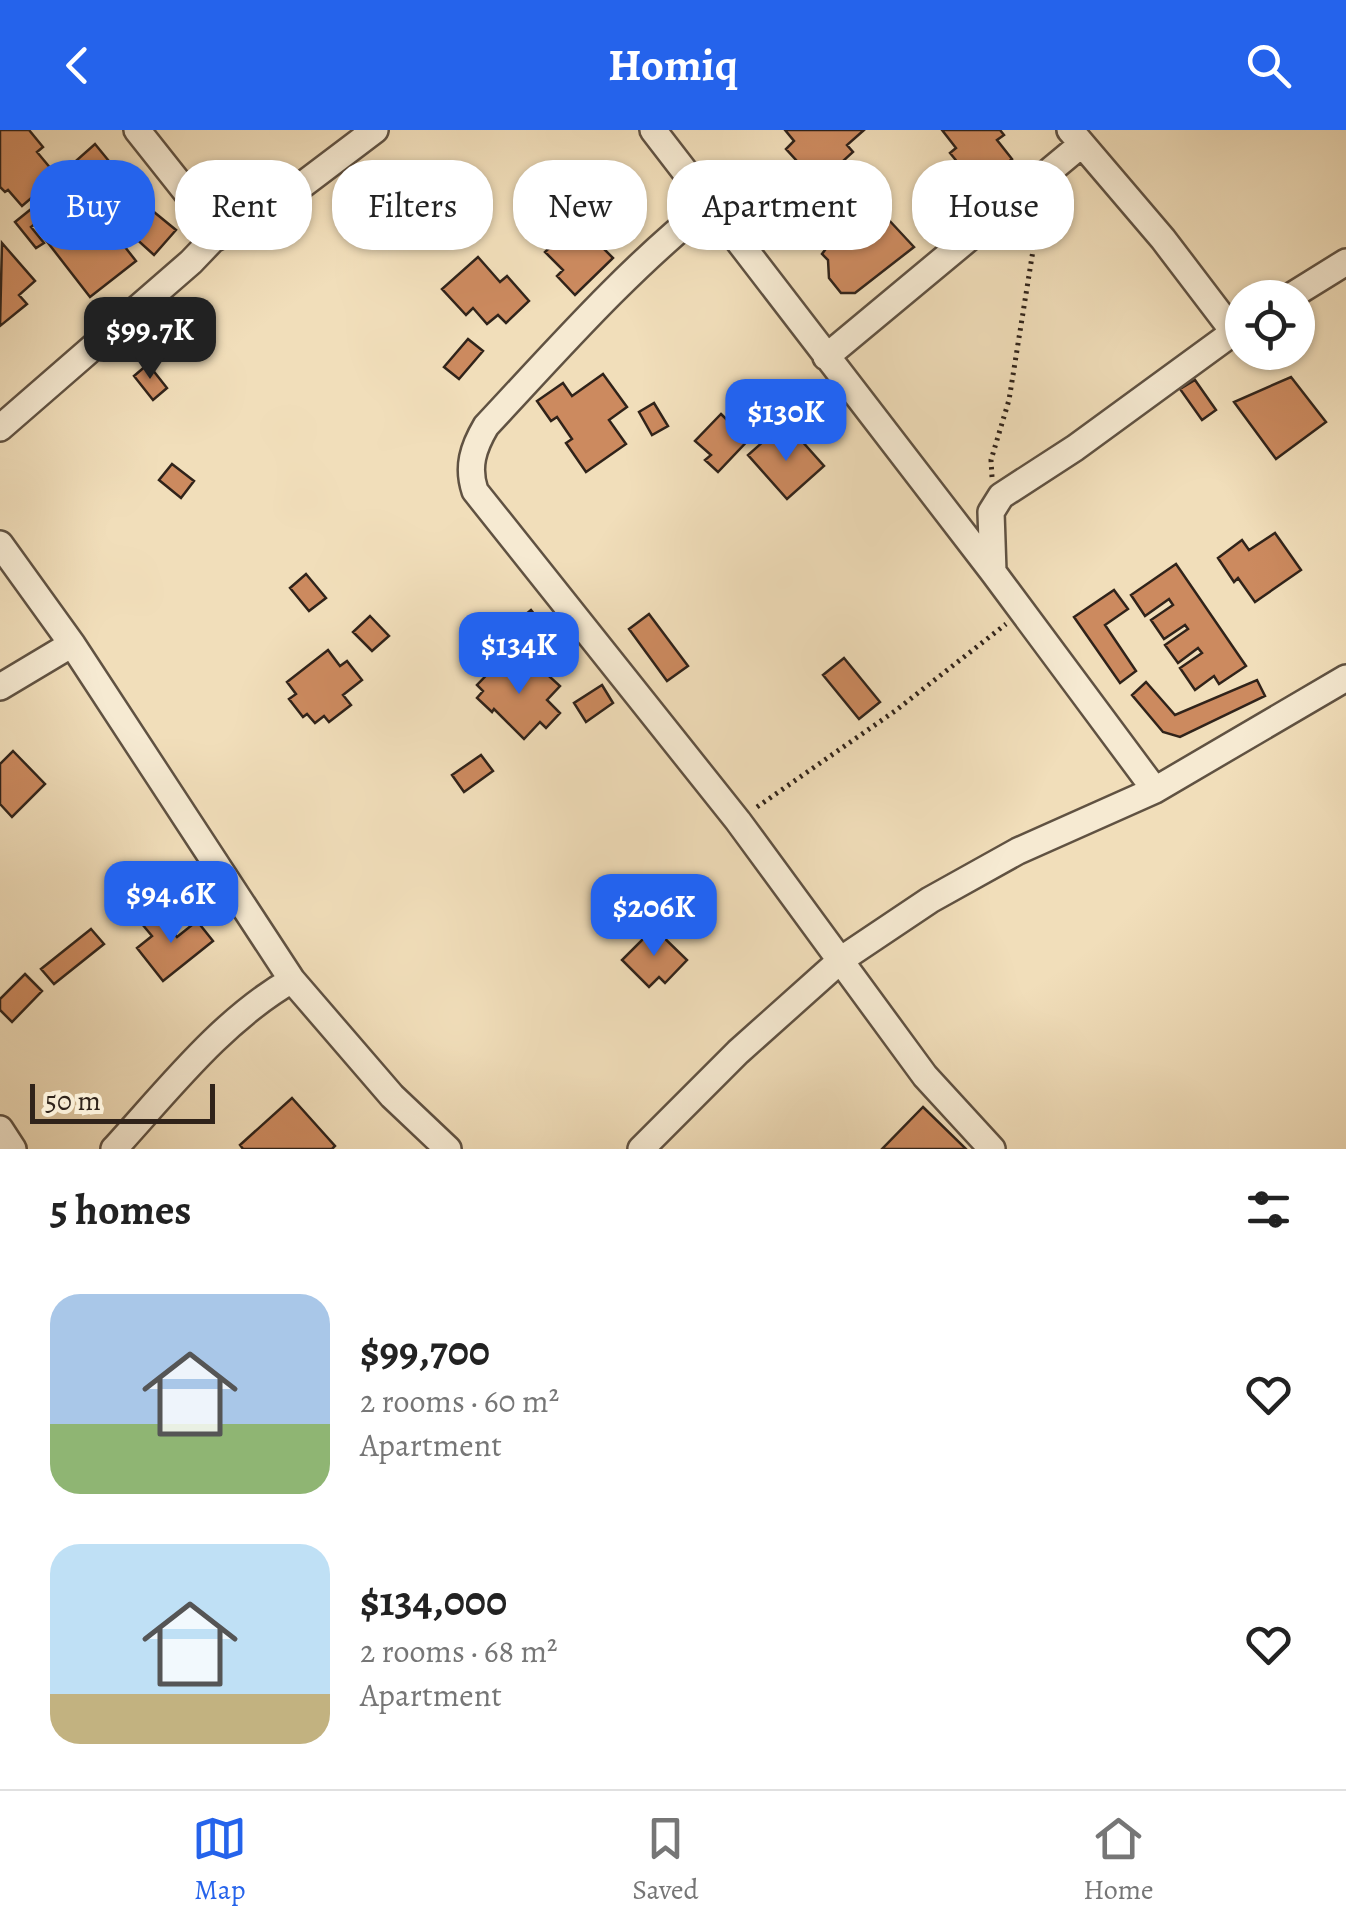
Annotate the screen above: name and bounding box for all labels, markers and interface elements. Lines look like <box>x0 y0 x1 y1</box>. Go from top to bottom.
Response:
text: Homiq <box>608 34 738 96</box>
icon: back <box>50 38 105 93</box>
icon: search <box>1241 38 1296 93</box>
chip: Buy <box>30 160 155 250</box>
chip: Rent <box>175 160 312 250</box>
chip: Filters <box>332 160 493 250</box>
chip: New <box>513 160 647 250</box>
chip: Apartment <box>667 160 892 250</box>
chip: House <box>912 160 1074 250</box>
map controls <box>1225 280 1315 370</box>
button: locate <box>1225 280 1315 370</box>
pin: $99.7K <box>69 297 231 382</box>
text: $99.7K <box>106 307 194 351</box>
pin: $130K <box>716 379 856 464</box>
text: $130K <box>747 389 825 433</box>
pin: $134K <box>449 612 589 697</box>
text: $134K <box>481 622 557 666</box>
pin: $94.6K <box>90 861 252 946</box>
text: $94.6K <box>126 871 216 915</box>
pin: $206K <box>584 874 724 959</box>
text: $206K <box>613 884 695 928</box>
scale bar <box>30 1079 215 1124</box>
text: 50 m <box>45 1082 101 1120</box>
text: 5 homes <box>50 1181 191 1238</box>
icon: filters <box>1241 1182 1296 1237</box>
text: $99,700 <box>360 1322 490 1379</box>
icon: home <box>130 1334 250 1454</box>
icon: heart <box>1241 1367 1296 1422</box>
text: 2 rooms · 60 m² <box>360 1379 559 1423</box>
text: Apartment <box>360 1423 502 1467</box>
text: $134,000 <box>360 1572 507 1629</box>
icon: home <box>130 1584 250 1704</box>
icon: heart <box>1241 1617 1296 1672</box>
text: 2 rooms · 68 m² <box>360 1629 558 1673</box>
text: Apartment <box>360 1673 502 1717</box>
tab: Map <box>192 1811 247 1909</box>
tab: Saved <box>632 1811 699 1909</box>
tab: Home <box>1083 1811 1154 1909</box>

